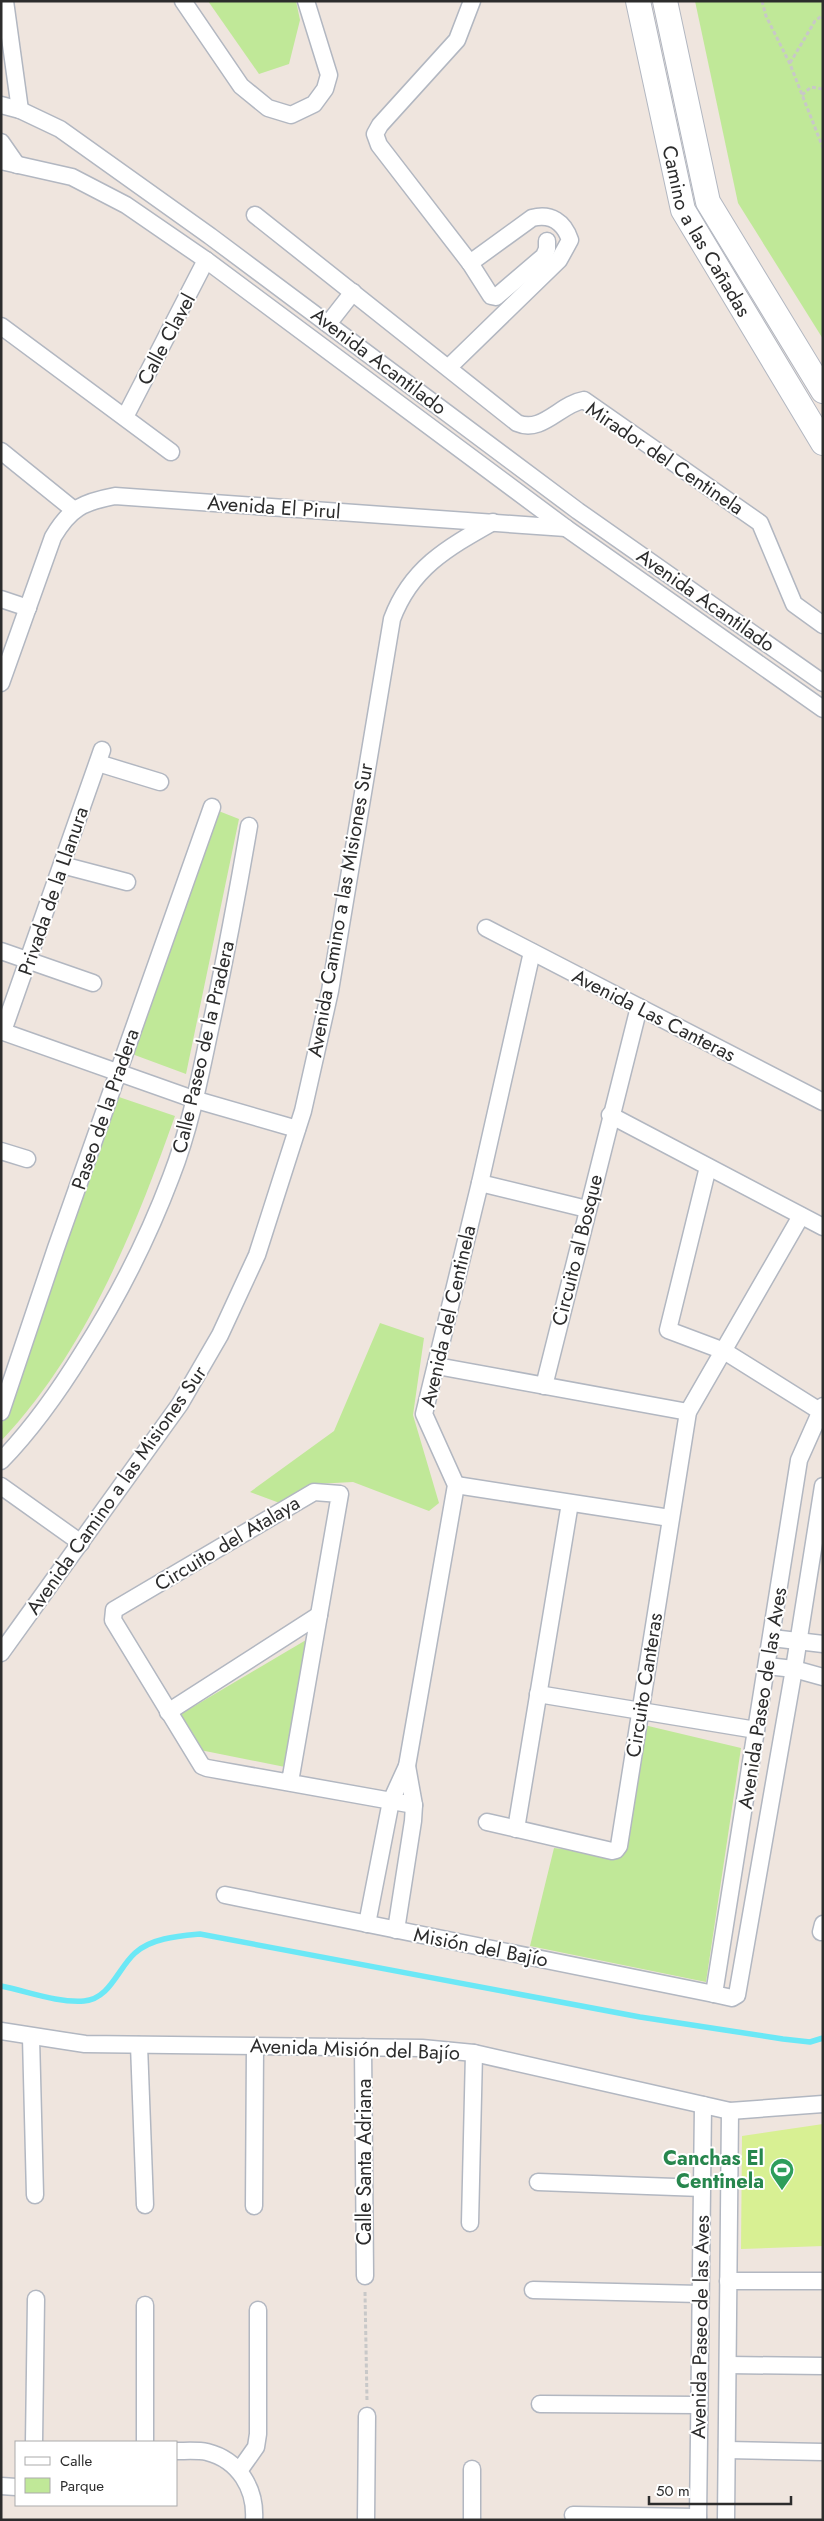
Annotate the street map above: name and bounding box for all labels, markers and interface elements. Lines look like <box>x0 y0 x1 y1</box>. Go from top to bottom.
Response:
street label: Camino a las Cañadas <box>654 143 758 322</box>
street label: Calle Clavel <box>130 288 203 390</box>
street label: Avenida Acantilado <box>305 301 453 422</box>
street label: Mirador del Centinela <box>580 395 749 522</box>
street label: Avenida El Pirul <box>206 488 342 527</box>
street label: Avenida Acantilado <box>631 542 781 659</box>
street label: Avenida Camino a las Misiones Sur <box>300 761 381 1059</box>
street label: Privada de la Llanura <box>11 803 96 979</box>
street label: Calle Paseo de la Pradera <box>165 938 242 1156</box>
street label: Avenida Las Canteras <box>567 962 740 1069</box>
street label: Paseo de la Pradera <box>64 1025 147 1193</box>
street label: Circuito al Bosque <box>545 1171 610 1329</box>
street label: Avenida del Centinela <box>413 1222 483 1410</box>
street label: Avenida Camino a las Misiones Sur <box>19 1360 214 1621</box>
street label: Circuito del Atalaya <box>149 1489 305 1598</box>
street label: Avenida Paseo de las Aves <box>731 1585 794 1811</box>
street label: Circuito Canteras <box>619 1611 670 1759</box>
street label: Misión del Bajío <box>411 1920 551 1975</box>
street label: Avenida Misión del Bajío <box>250 2031 461 2068</box>
street label: Calle Santa Adriana <box>350 2079 379 2245</box>
place label: Canchas El Centinela <box>663 2144 764 2196</box>
sports icon: Canchas El Centinela <box>769 2157 795 2191</box>
street label: Avenida Paseo de las Aves <box>684 2215 717 2439</box>
legend <box>15 2441 178 2506</box>
text: Calle <box>60 2450 92 2472</box>
scale bar <box>649 2474 792 2506</box>
text: Parque <box>60 2475 104 2497</box>
text: 50 m <box>656 2480 690 2502</box>

